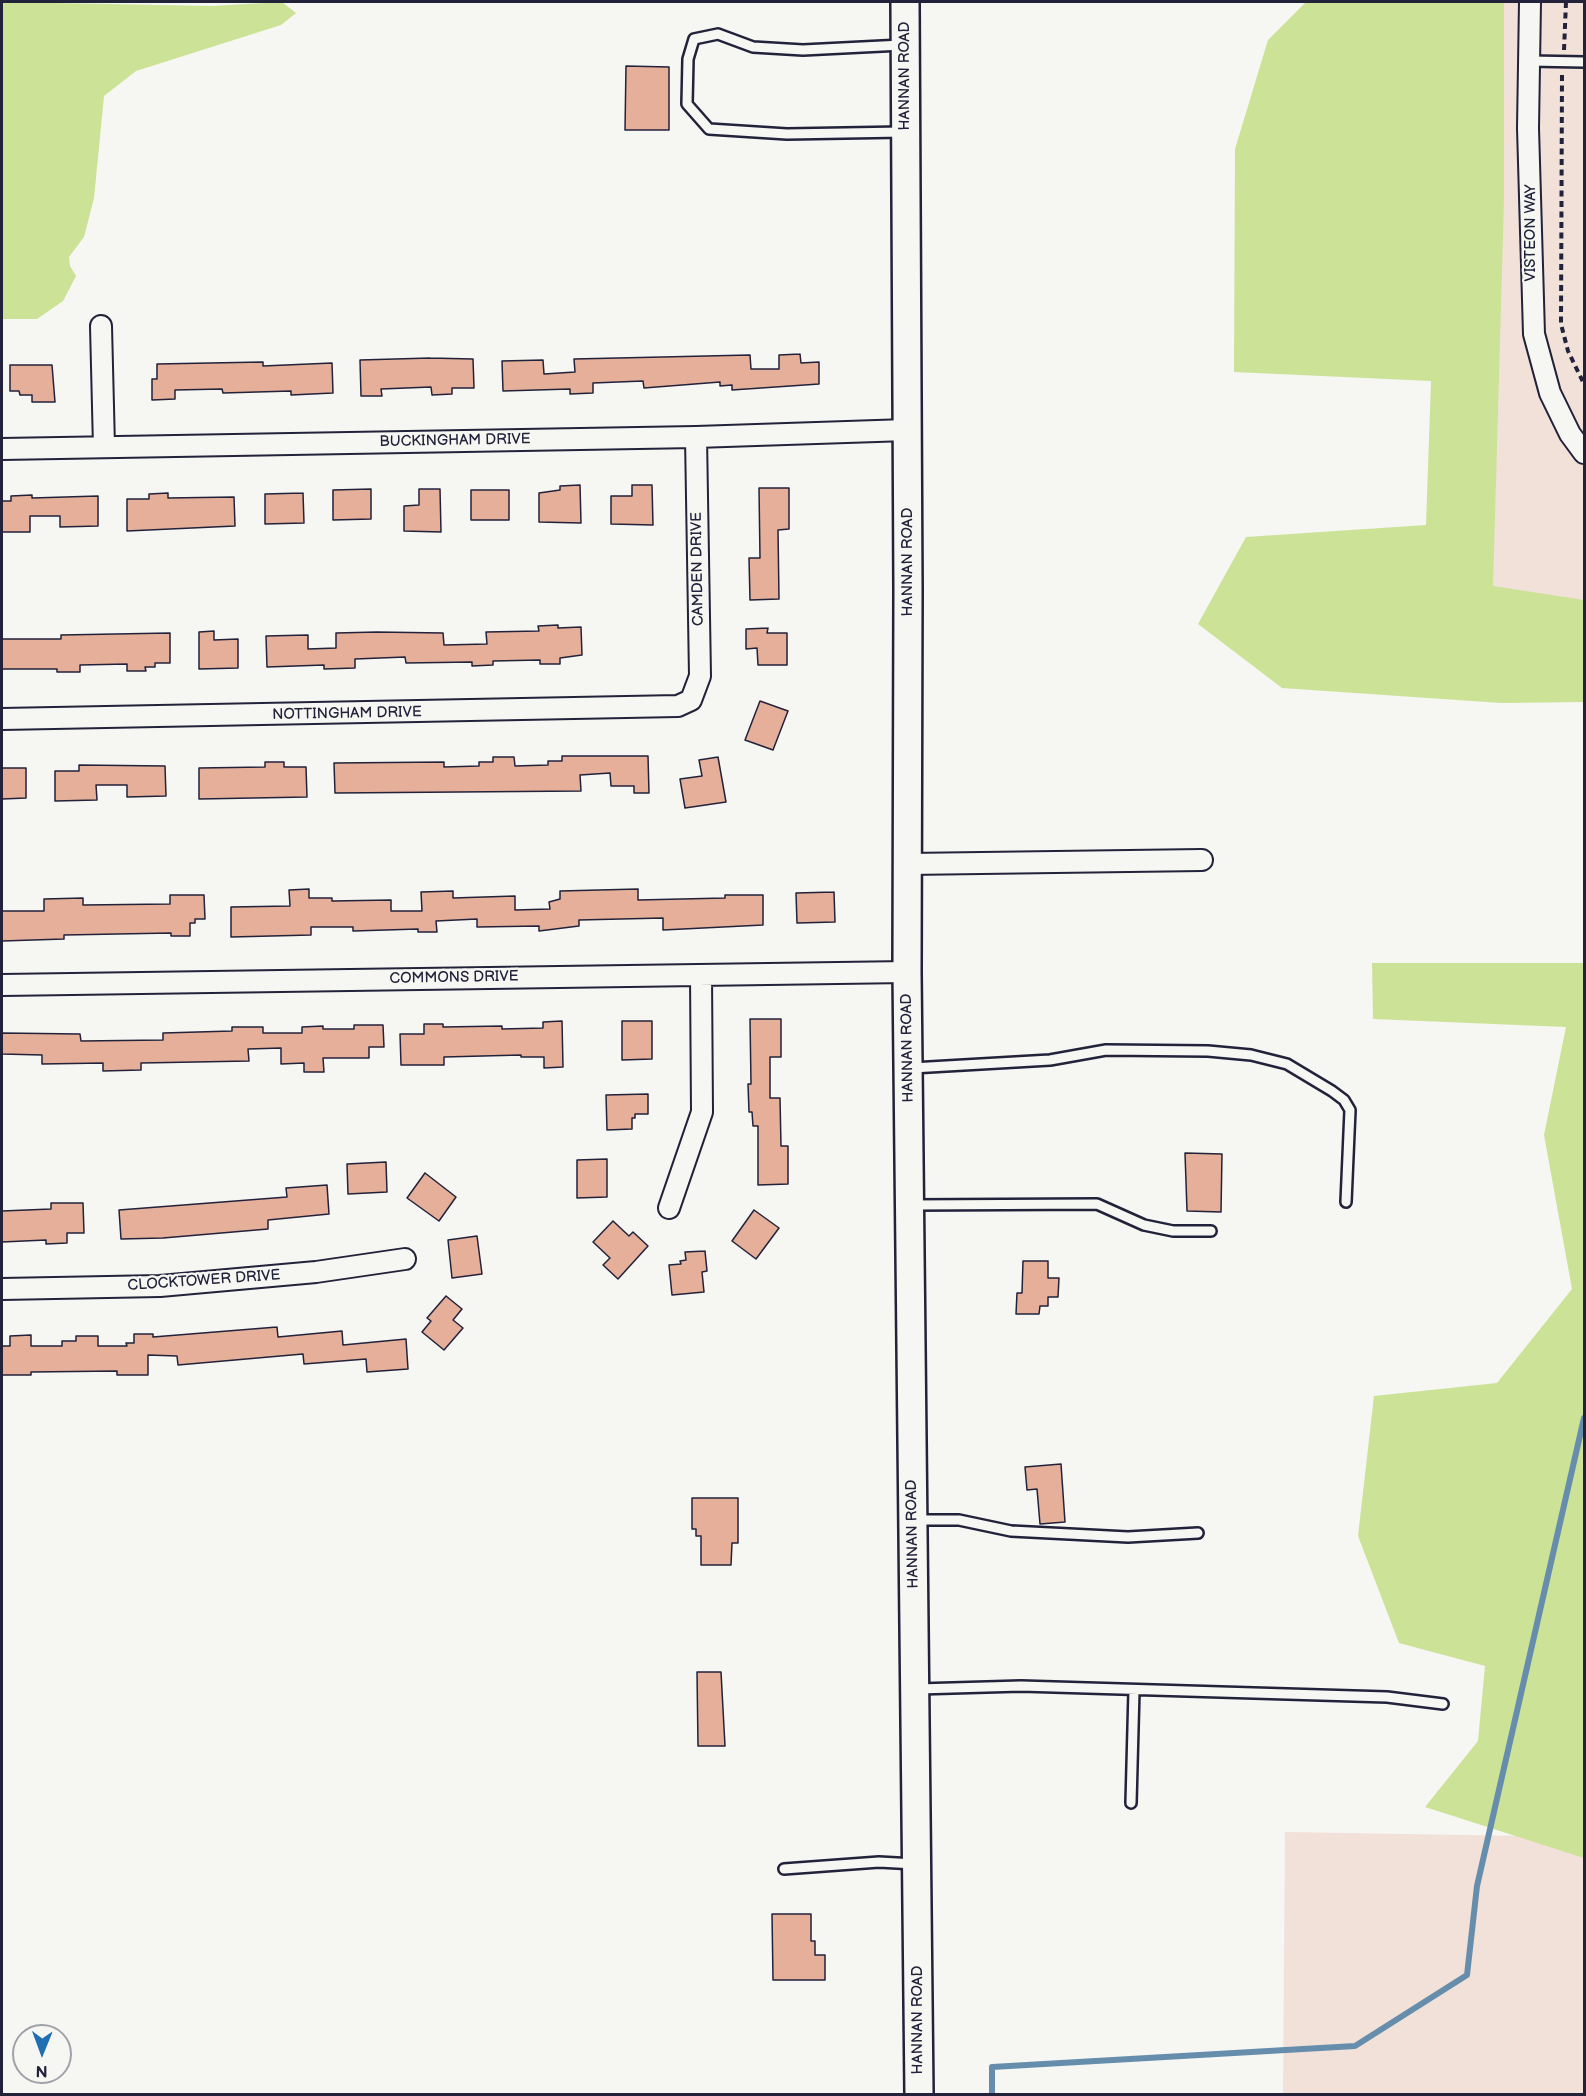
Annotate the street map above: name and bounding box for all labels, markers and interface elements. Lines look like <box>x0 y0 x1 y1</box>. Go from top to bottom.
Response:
street label: HANNAN ROAD <box>896 22 914 130</box>
street label: VISTEON WAY <box>1522 184 1540 282</box>
street label: BUCKINGHAM DRIVE <box>379 431 531 451</box>
street label: HANNAN ROAD <box>899 508 917 616</box>
street label: CAMDEN DRIVE <box>688 512 708 626</box>
street label: NOTTINGHAM DRIVE <box>272 704 422 724</box>
street label: COMMONS DRIVE <box>389 968 519 988</box>
street label: HANNAN ROAD <box>898 993 918 1103</box>
street label: CLOCKTOWER DRIVE <box>127 1267 281 1295</box>
street label: HANNAN ROAD <box>903 1479 923 1589</box>
street label: HANNAN ROAD <box>909 1966 927 2074</box>
north arrow <box>12 2024 72 2084</box>
text: N <box>36 2061 48 2080</box>

